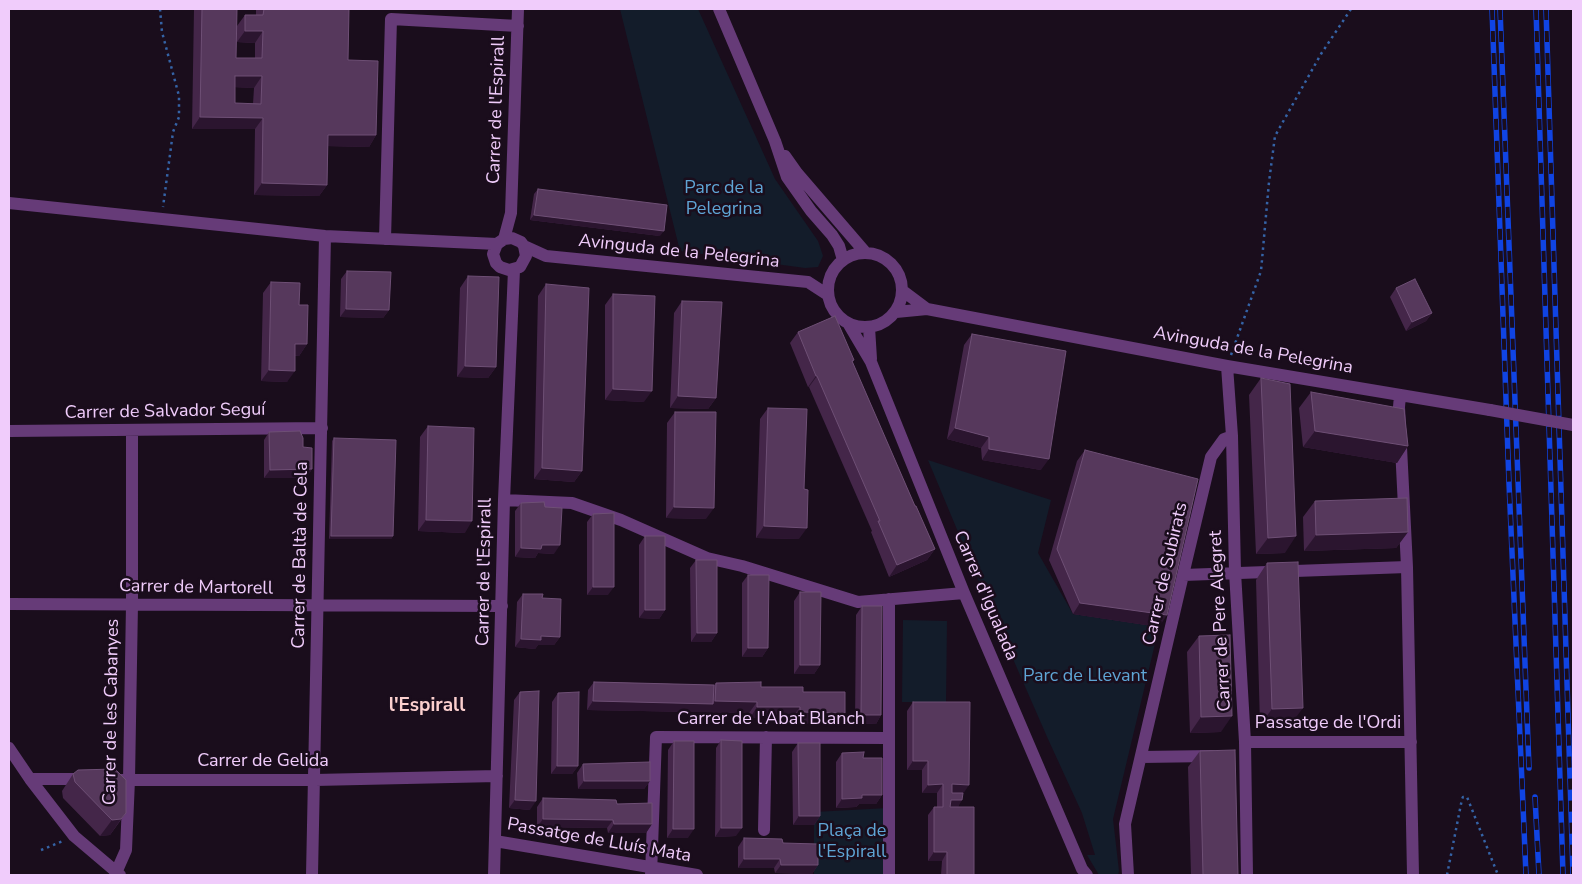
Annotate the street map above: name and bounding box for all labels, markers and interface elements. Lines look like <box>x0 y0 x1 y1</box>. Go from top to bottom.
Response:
street label: Carrer de l'Espirall <box>484 35 510 185</box>
park label: Parc de la Pelegrina <box>684 178 764 220</box>
street label: Avinguda de la Pelegrina <box>577 231 781 273</box>
street label: Avinguda de la Pelegrina <box>1152 323 1354 379</box>
street label: Carrer de Salvador Seguí <box>64 399 266 425</box>
street label: Carrer de Baltà de Cela <box>289 461 313 649</box>
street label: Carrer de l'Espirall <box>473 498 497 646</box>
street label: Carrer de Subirats <box>1139 500 1193 648</box>
street label: Carrer d'Igualada <box>948 528 1022 664</box>
street label: Carrer de Pere Alegret <box>1205 530 1237 712</box>
street label: Carrer de Martorell <box>119 576 273 600</box>
street label: Carrer de les Cabanyes <box>100 619 124 805</box>
park label: Parc de Llevant <box>1023 666 1147 688</box>
district label: l'Espirall <box>389 695 465 717</box>
street label: Carrer de l'Abat Blanch <box>677 709 865 731</box>
street label: Passatge de l'Ordi <box>1255 713 1401 735</box>
street label: Carrer de Gelida <box>197 751 329 773</box>
street label: Passatge de Lluís Mata <box>505 814 693 868</box>
park label: Plaça de l'Espirall <box>818 821 886 864</box>

